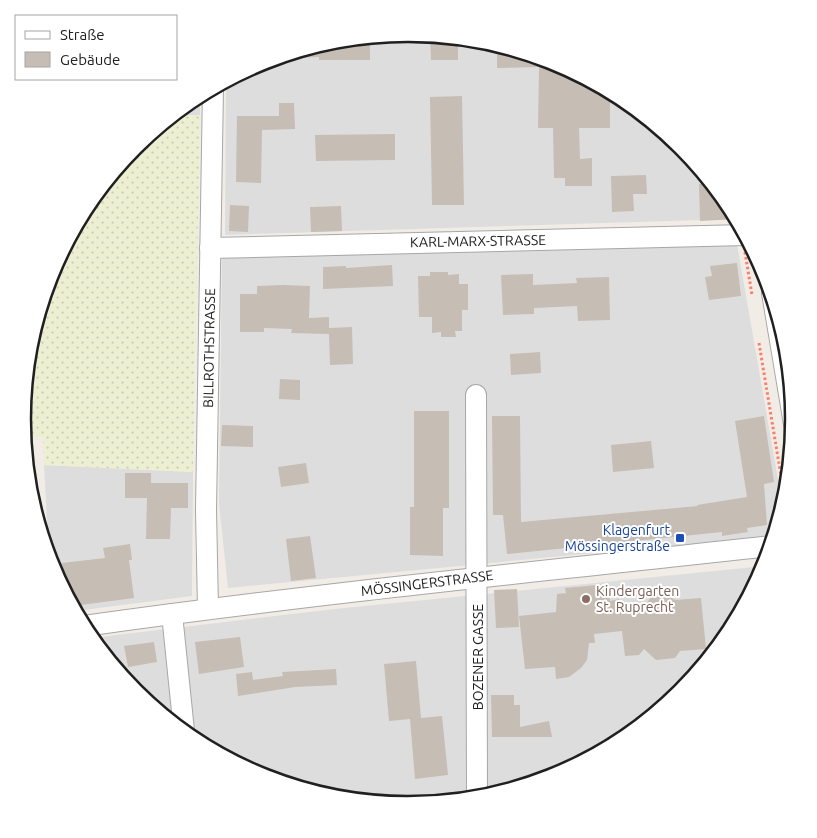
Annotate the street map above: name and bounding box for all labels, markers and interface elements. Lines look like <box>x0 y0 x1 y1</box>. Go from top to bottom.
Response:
legend <box>15 15 178 80</box>
text: Straße <box>60 26 104 43</box>
text: Gebäude <box>60 51 120 68</box>
street label: KARL-MARX-STRASSE <box>410 232 546 250</box>
street label: BILLROTHSTRASSE <box>200 288 218 408</box>
place label: Klagenfurt Mössingerstraße <box>565 522 670 554</box>
marker: Klagenfurt Mössingerstraße <box>674 532 686 544</box>
street label: MÖSSINGERSTRASSE <box>360 566 494 599</box>
place label: Kindergarten St. Ruprecht <box>596 583 679 615</box>
marker: Kindergarten St. Ruprecht <box>580 593 592 605</box>
street label: BOZENER GASSE <box>470 604 486 710</box>

